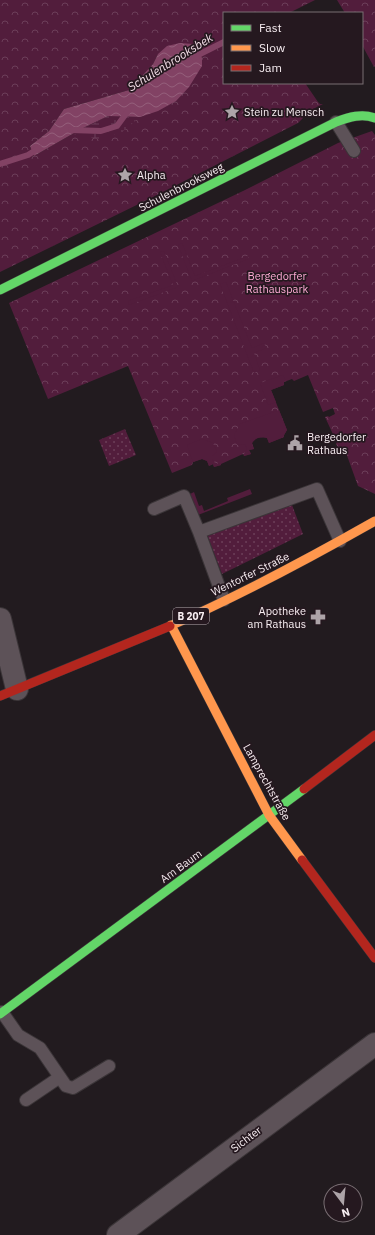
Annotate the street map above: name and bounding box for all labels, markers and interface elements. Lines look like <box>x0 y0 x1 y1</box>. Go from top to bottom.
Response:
legend <box>223 12 363 84</box>
text: Fast <box>259 20 282 35</box>
water label: Schulenbrooksbek <box>125 29 216 94</box>
text: Slow <box>259 40 285 55</box>
text: Jam <box>259 60 282 75</box>
place icon: Stein zu Mensch <box>223 103 241 121</box>
place label: Stein zu Mensch <box>244 105 324 119</box>
street label: Schulenbrooksweg <box>136 159 226 214</box>
place icon: Alpha <box>116 166 134 184</box>
place label: Alpha <box>137 168 166 182</box>
park label: Bergedorfer Rathauspark <box>246 269 308 296</box>
place label: Bergedorfer Rathaus <box>307 430 366 457</box>
public building icon: Bergedorfer Rathaus <box>286 434 304 452</box>
street label: Wentorfer Straße <box>209 549 291 599</box>
place label: Apotheke am Rathaus <box>248 604 306 631</box>
road number: B 207 <box>173 608 209 624</box>
pharmacy icon: Apotheke am Rathaus <box>309 608 327 626</box>
street label: Lamprechtstraße <box>240 741 294 823</box>
street label: Am Baum <box>157 846 205 886</box>
street label: Sichter <box>228 1123 264 1155</box>
north arrow <box>323 1183 363 1223</box>
text: N <box>340 1205 352 1220</box>

